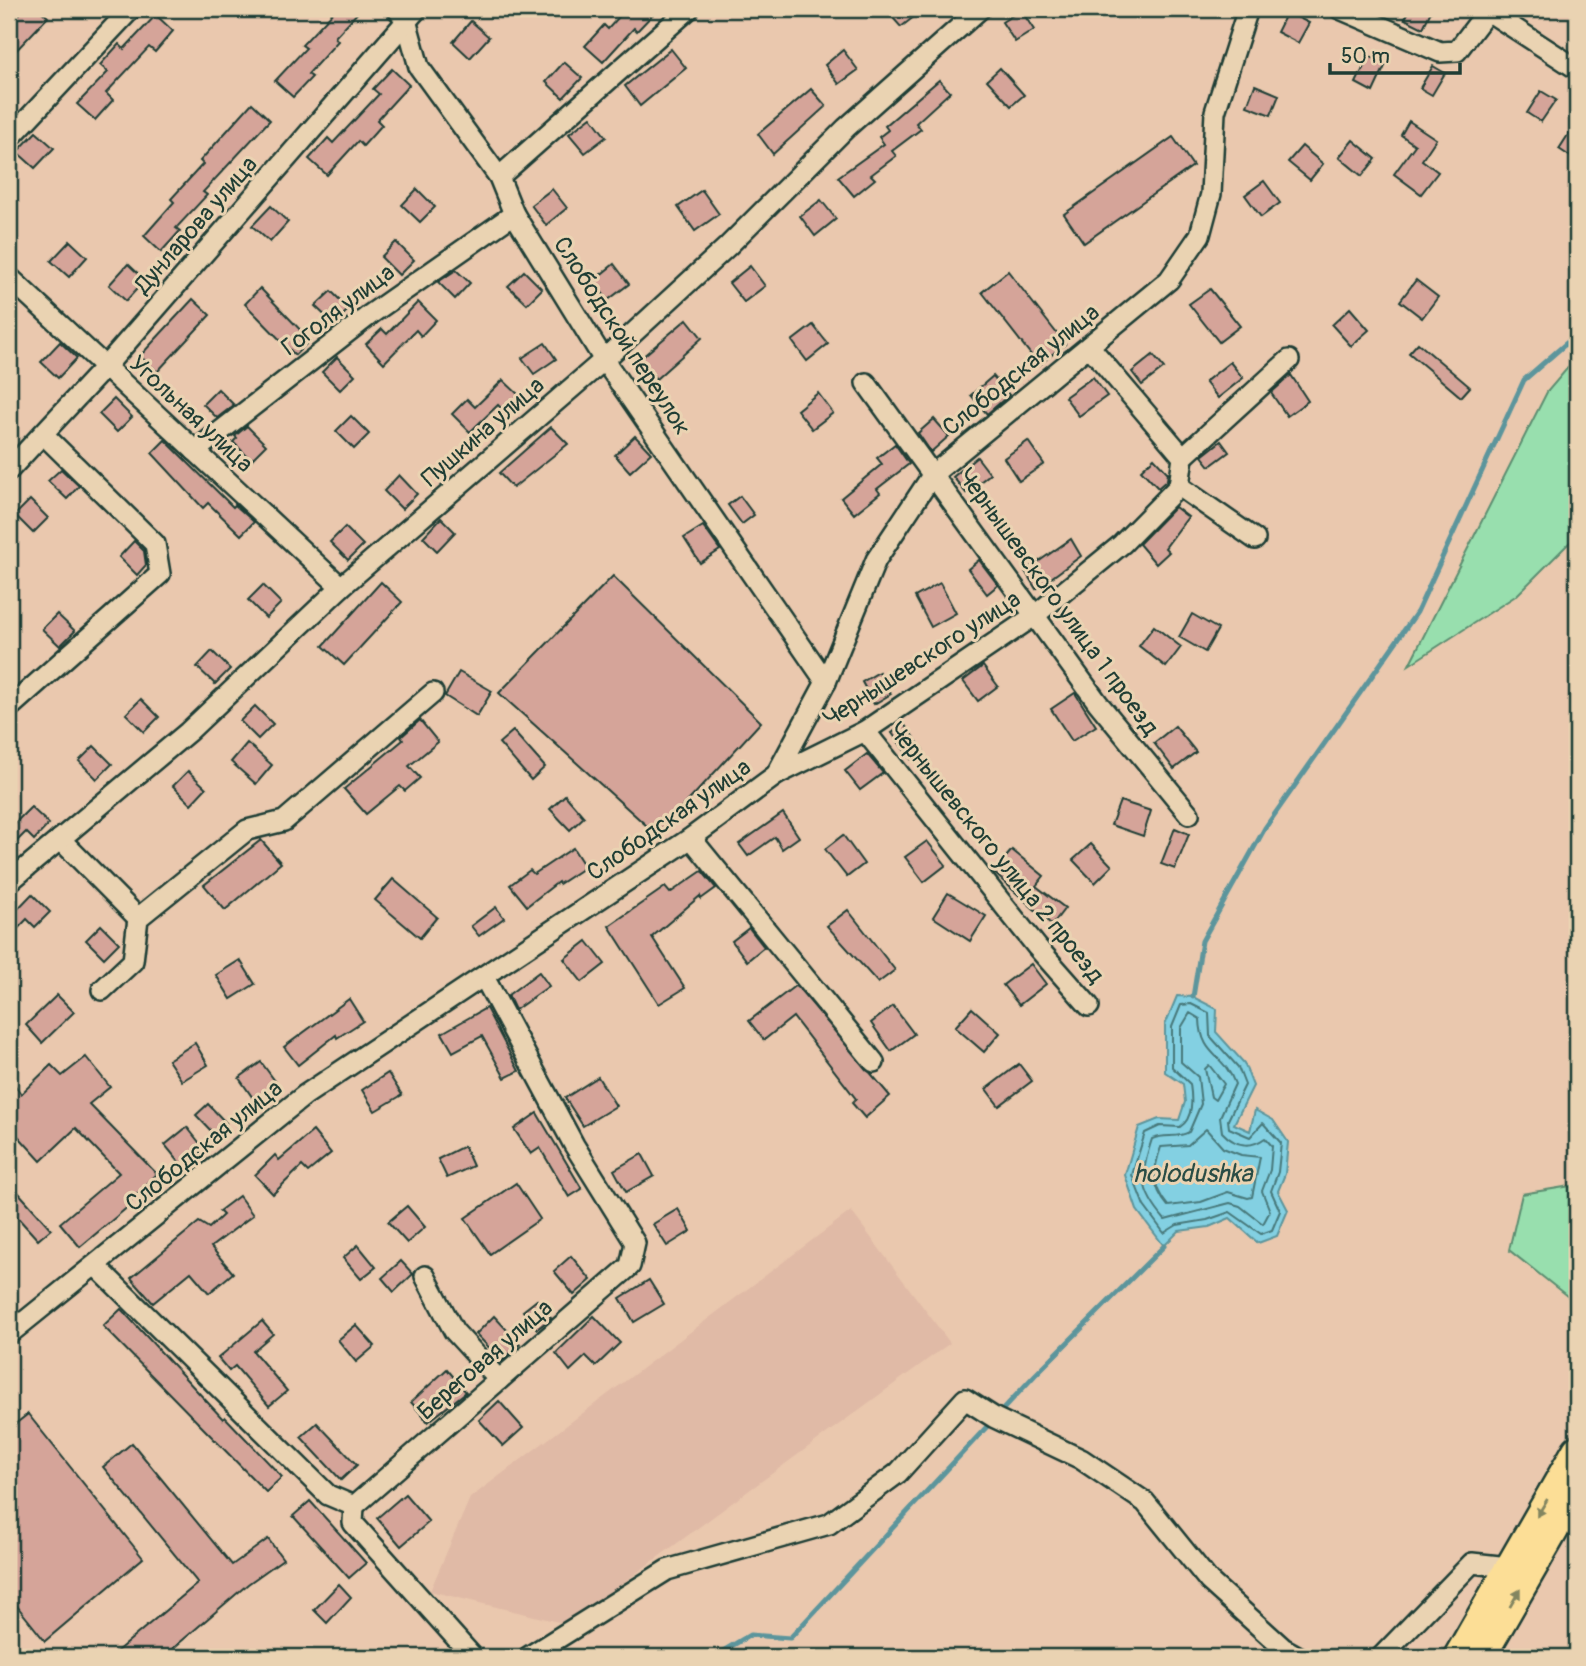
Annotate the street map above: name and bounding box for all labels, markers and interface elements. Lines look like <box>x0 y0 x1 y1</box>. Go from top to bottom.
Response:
scale bar <box>1330 32 1460 76</box>
text: 50 m <box>1341 43 1390 70</box>
street label: Дунларова улица <box>128 150 264 300</box>
street label: Слободской переулок <box>547 231 697 441</box>
street label: Гоголя улица <box>276 258 400 362</box>
street label: Слободская улица <box>937 298 1105 442</box>
street label: Угольная улица <box>123 349 259 479</box>
street label: Пушкина улица <box>416 371 550 493</box>
street label: Чернышевского улица 1 проезд <box>951 463 1165 742</box>
street label: Чернышевского улица <box>818 584 1026 734</box>
street label: Чернышевского улица 2 проезд <box>882 717 1111 990</box>
street label: Слободская улица <box>581 753 757 887</box>
street label: Слободская улица <box>120 1074 288 1218</box>
water label: holodushka <box>1134 1158 1254 1190</box>
street label: Береговая улица <box>411 1293 559 1427</box>
one-way arrow <box>1536 1498 1548 1517</box>
one-way arrow <box>1509 1588 1521 1608</box>

